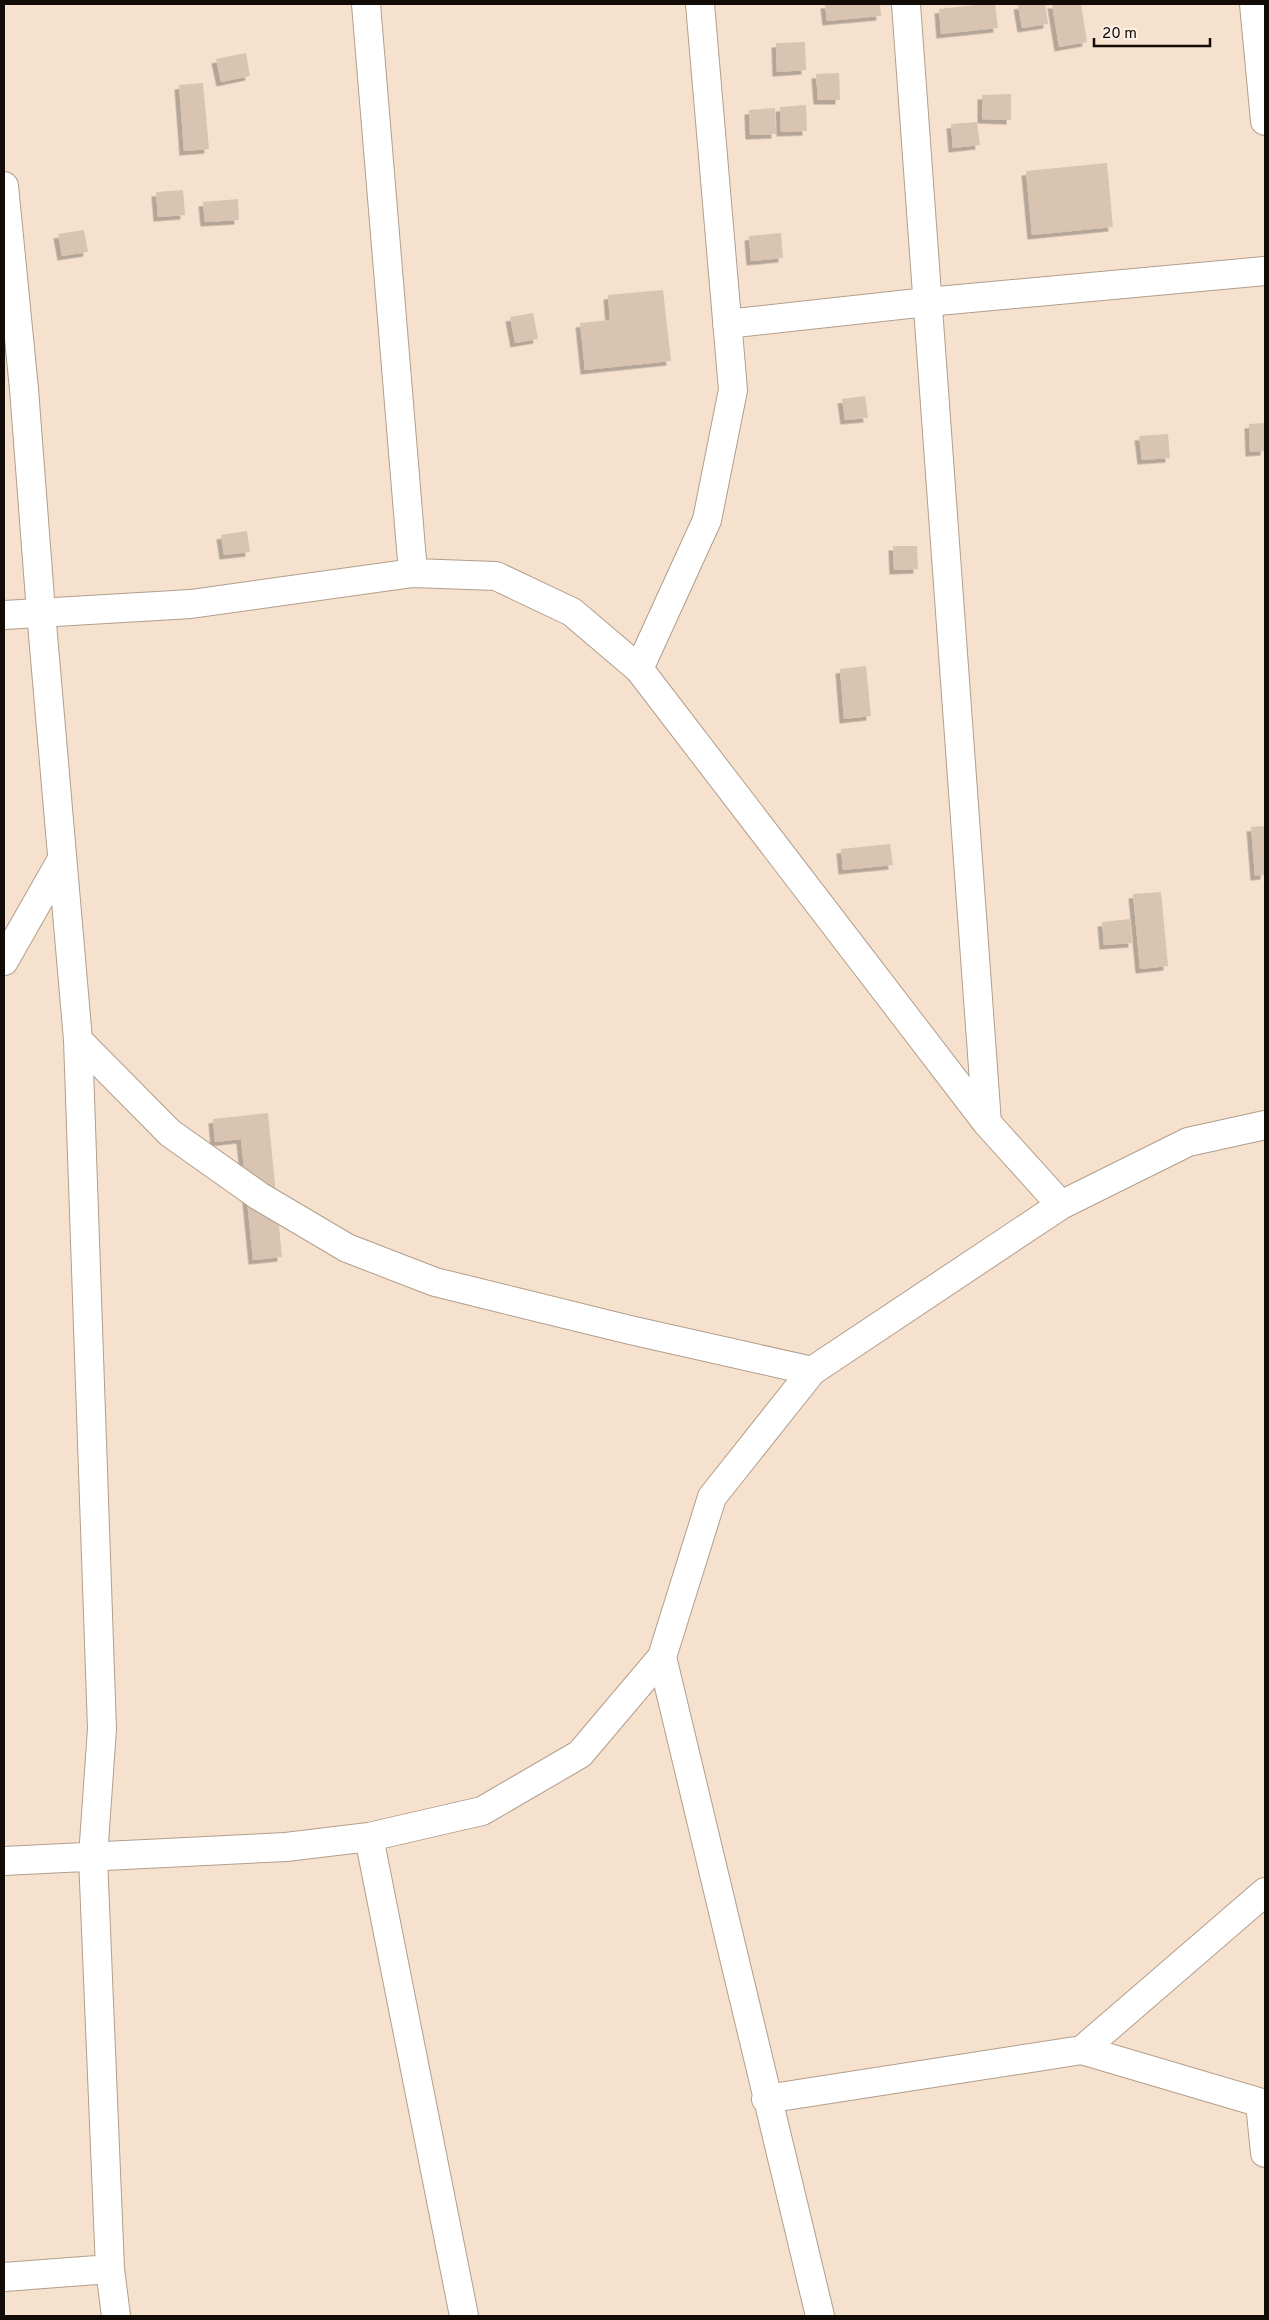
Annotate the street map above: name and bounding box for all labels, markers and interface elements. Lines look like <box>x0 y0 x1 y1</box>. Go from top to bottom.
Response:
scale bar <box>1094 15 1210 47</box>
text: 20 m <box>1102 25 1137 44</box>

